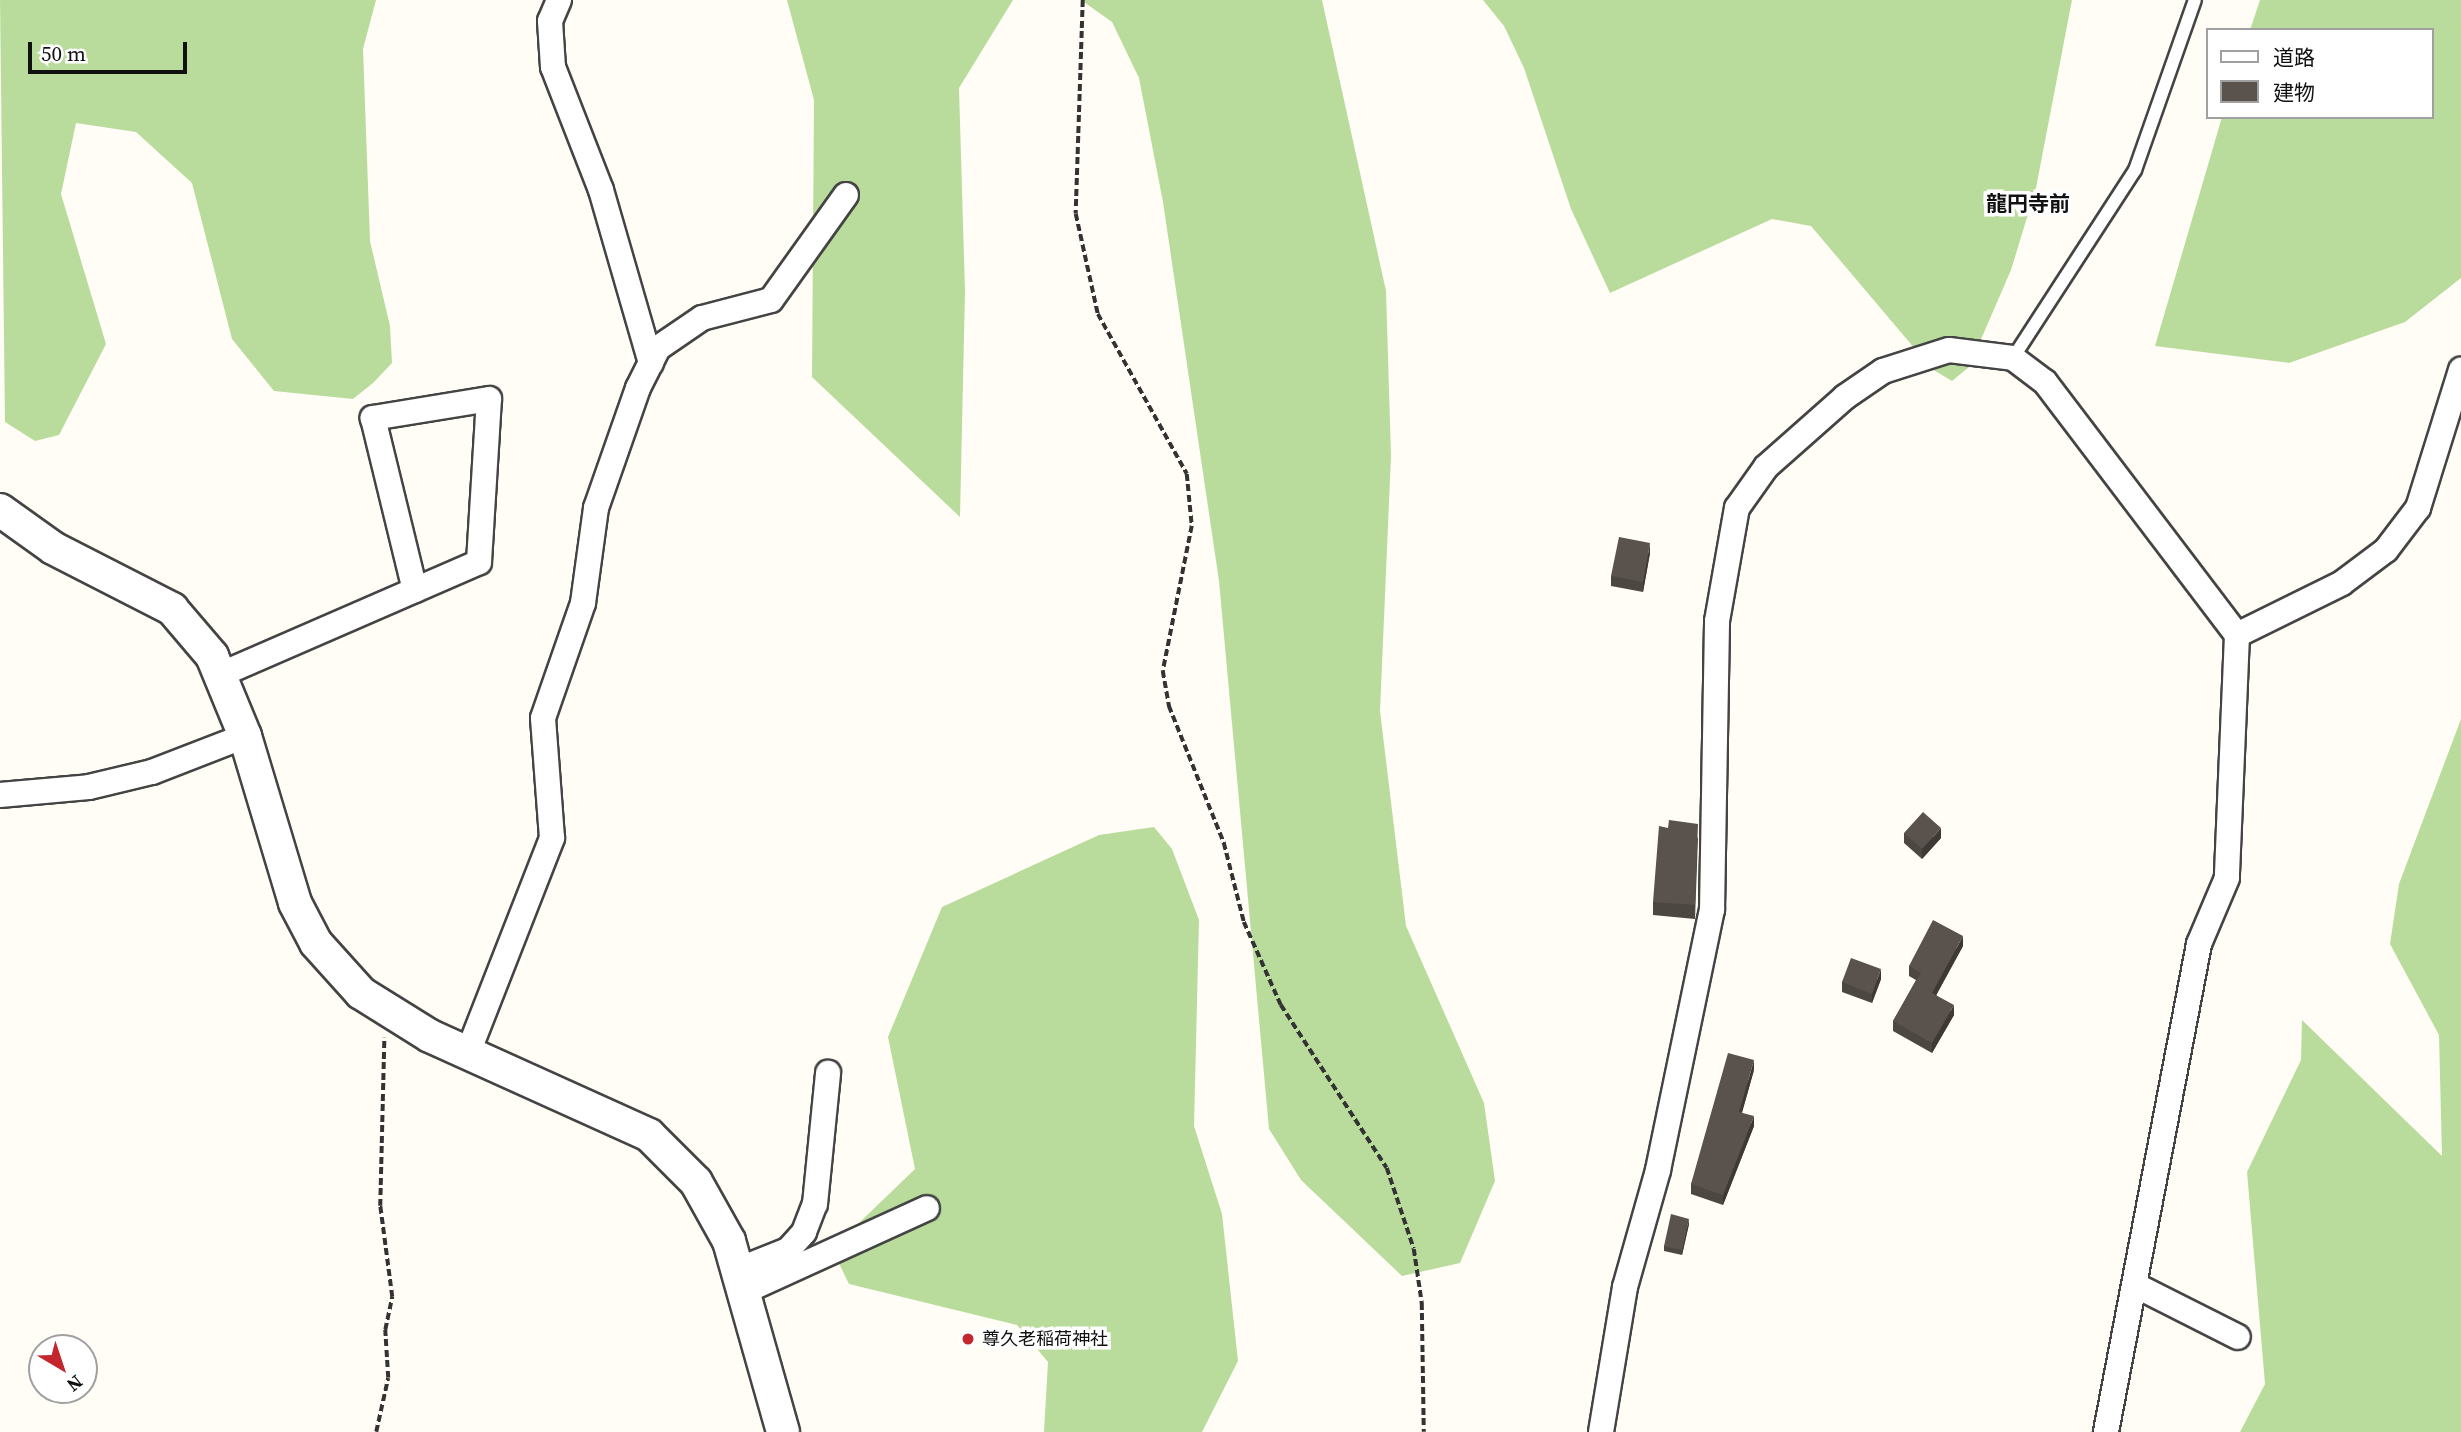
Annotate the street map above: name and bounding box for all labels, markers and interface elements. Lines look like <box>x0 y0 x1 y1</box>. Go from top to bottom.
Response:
scale bar <box>32 28 191 72</box>
legend <box>2206 28 2433 119</box>
text: 50 m <box>41 39 86 68</box>
text: 道路 <box>2273 43 2315 72</box>
text: 建物 <box>2273 78 2315 107</box>
district label: 龍円寺前 <box>1986 191 2070 217</box>
place label: 尊久老稲荷神社 <box>982 1328 1108 1350</box>
marker: 尊久老稲荷神社 <box>960 1331 976 1347</box>
north arrow <box>28 1334 98 1404</box>
text: N <box>61 1369 89 1398</box>

